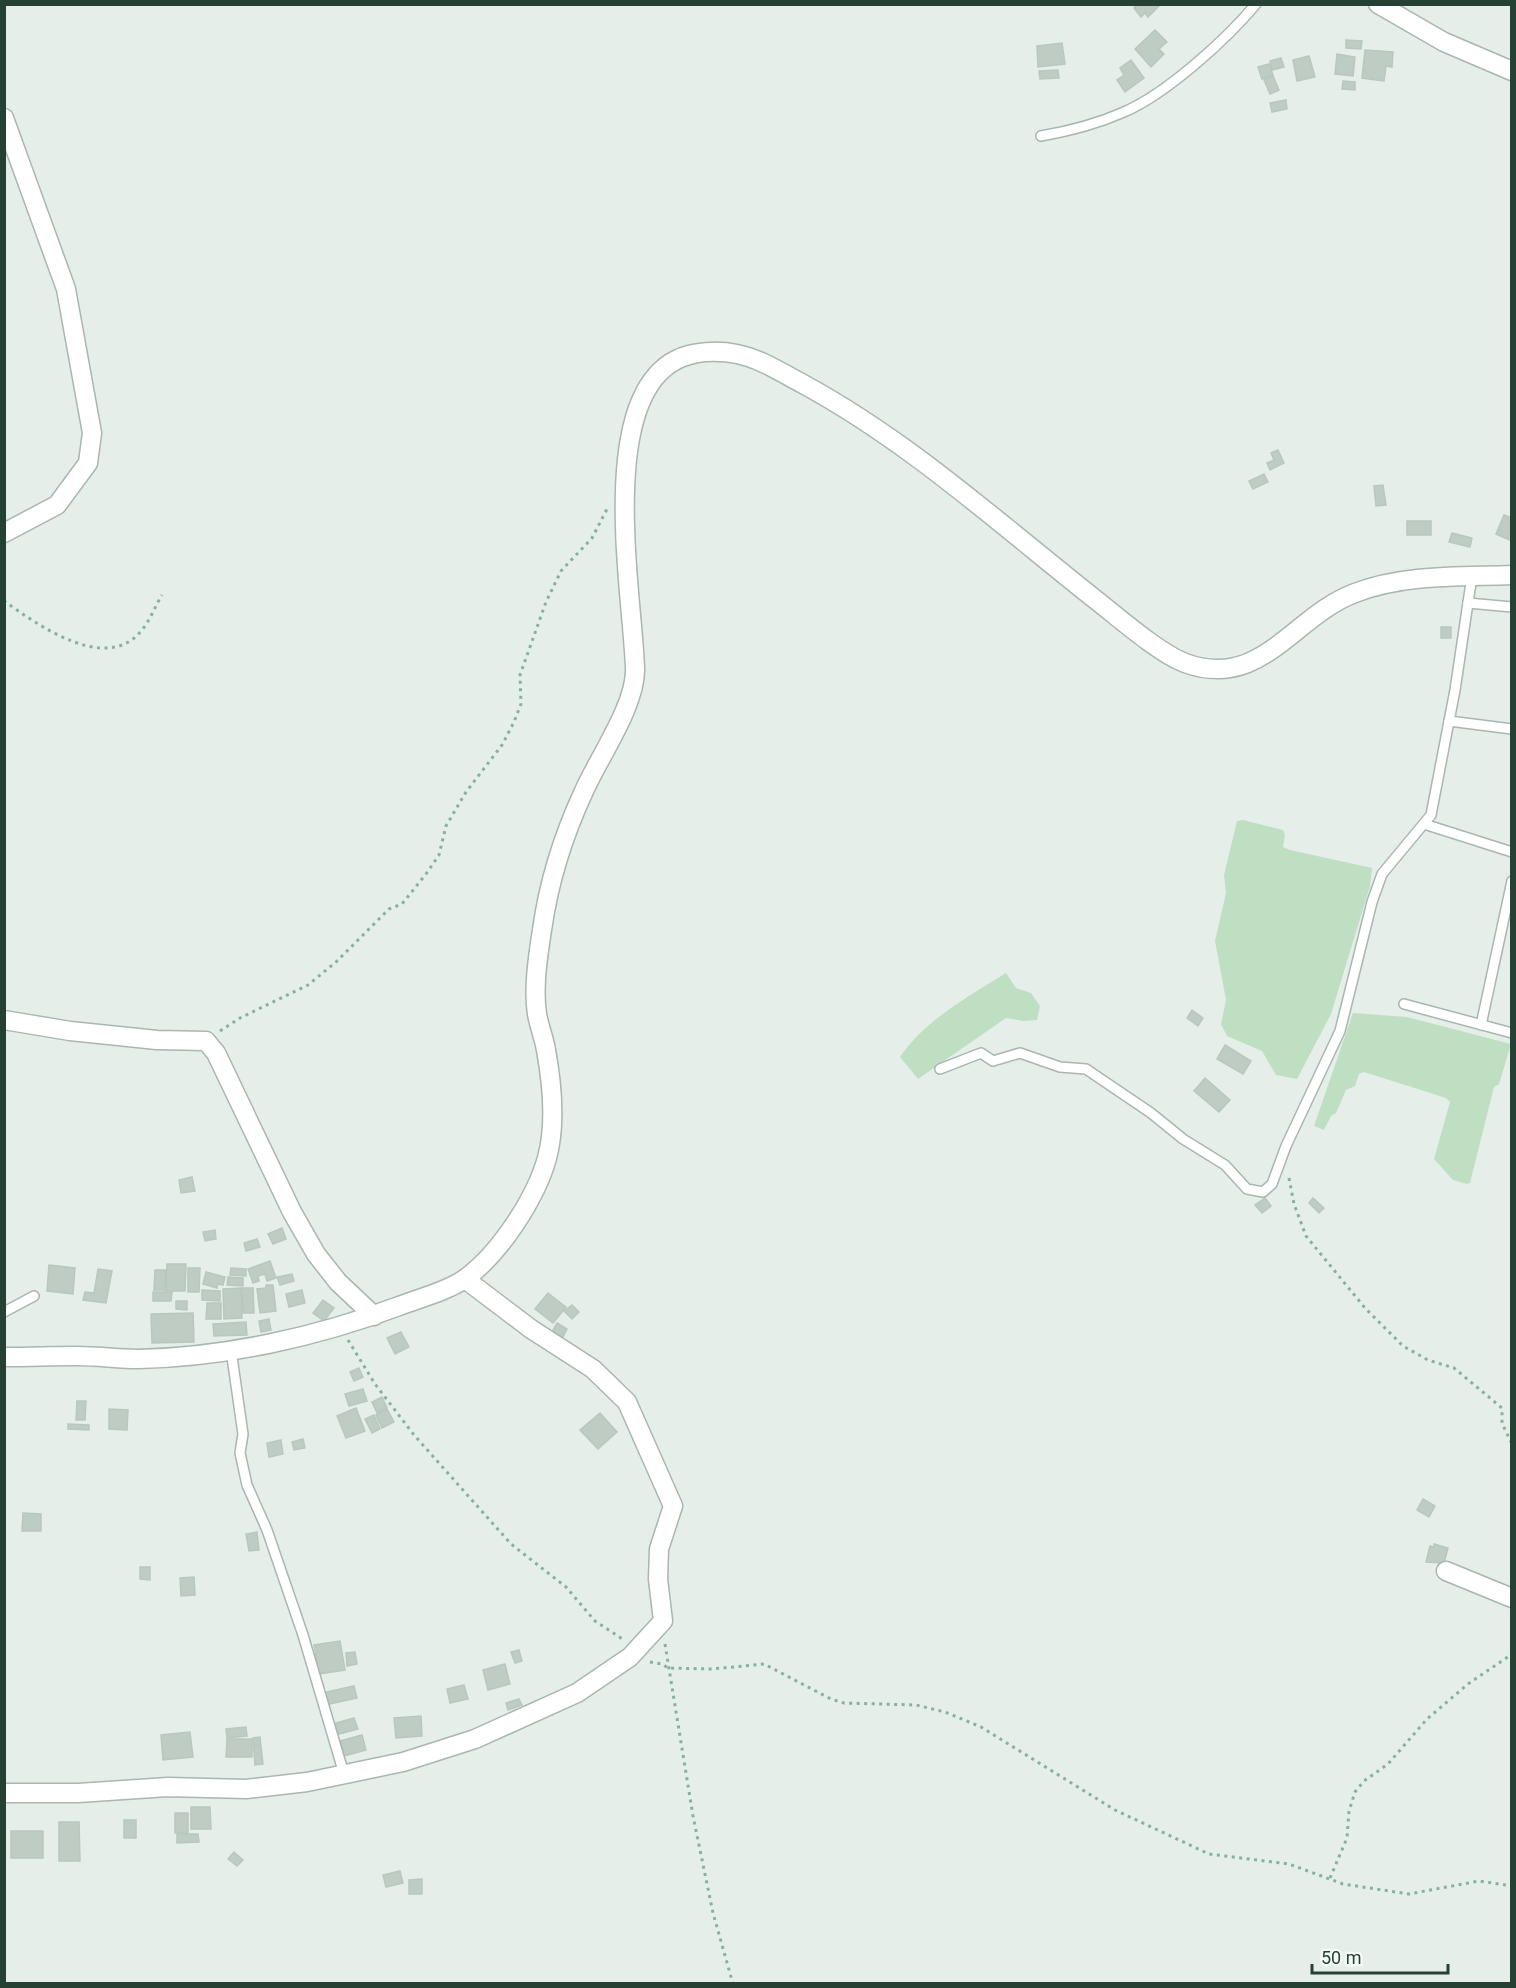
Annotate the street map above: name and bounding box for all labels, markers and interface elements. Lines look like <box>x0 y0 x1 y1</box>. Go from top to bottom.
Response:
scale bar <box>1312 1937 1448 1975</box>
text: 50 m <box>1321 1947 1361 1968</box>

